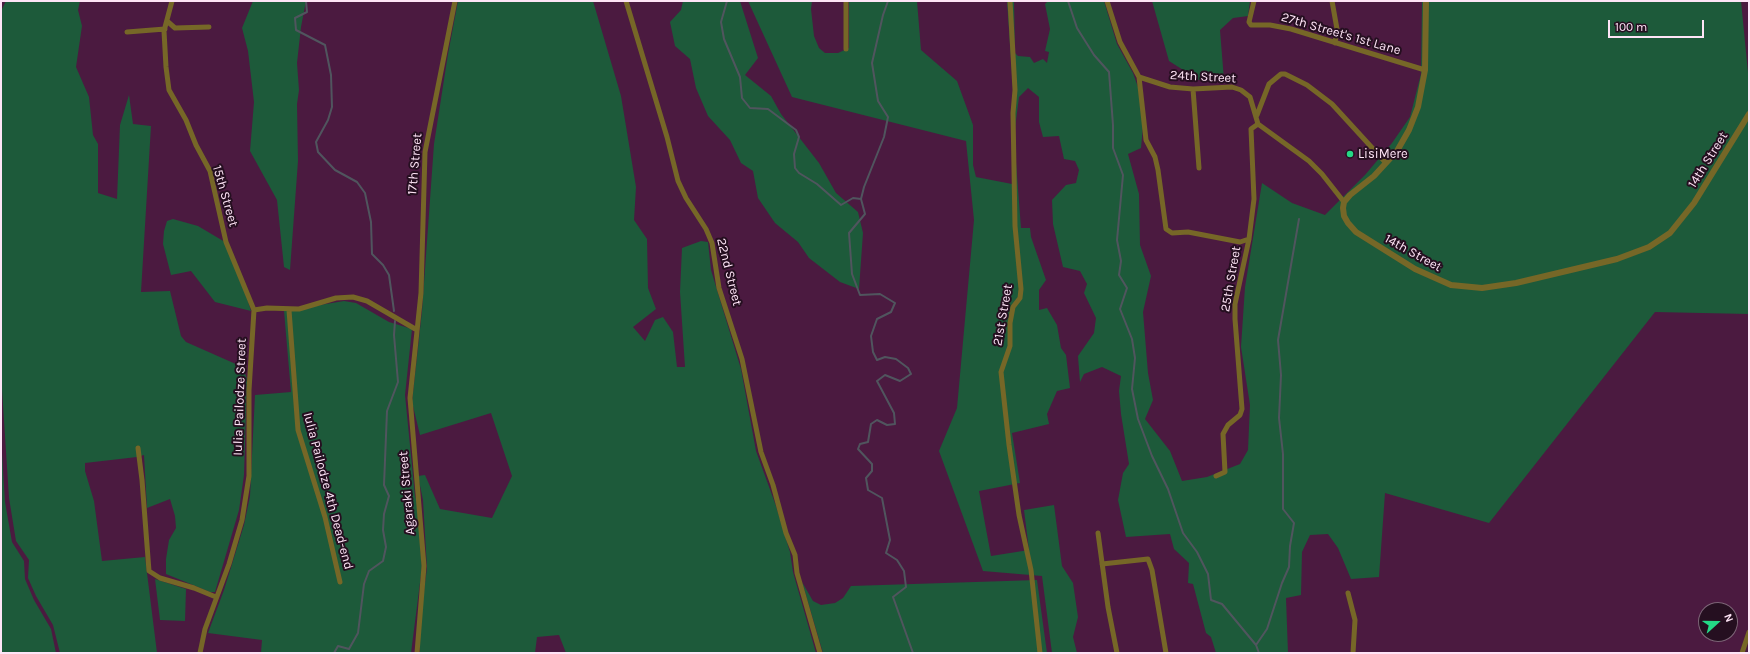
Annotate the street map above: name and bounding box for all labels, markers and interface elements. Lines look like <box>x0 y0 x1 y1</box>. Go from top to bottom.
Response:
street label: 27th Street's 1st Lane <box>1279 9 1403 59</box>
scale bar <box>1610 12 1706 38</box>
text: 100 m <box>1615 20 1647 34</box>
street label: 24th Street <box>1169 67 1237 87</box>
street label: 14th Street <box>1685 129 1731 191</box>
street label: 17th Street <box>405 132 425 196</box>
place label: LisiMere <box>1358 146 1408 162</box>
marker: LisiMere <box>1345 149 1355 159</box>
street label: 15th Street <box>209 164 241 228</box>
street label: 14th Street <box>1382 231 1444 275</box>
street label: 22nd Street <box>713 236 745 308</box>
street label: 25th Street <box>1218 245 1244 313</box>
street label: 21st Street <box>990 283 1016 347</box>
street label: Iulia Pailodze Street <box>230 338 250 456</box>
street label: Iulia Pailodze 4th Dead-end <box>300 411 356 571</box>
street label: Agaraki Street <box>396 451 418 535</box>
north arrow <box>1698 602 1738 642</box>
text: N <box>1721 612 1736 624</box>

